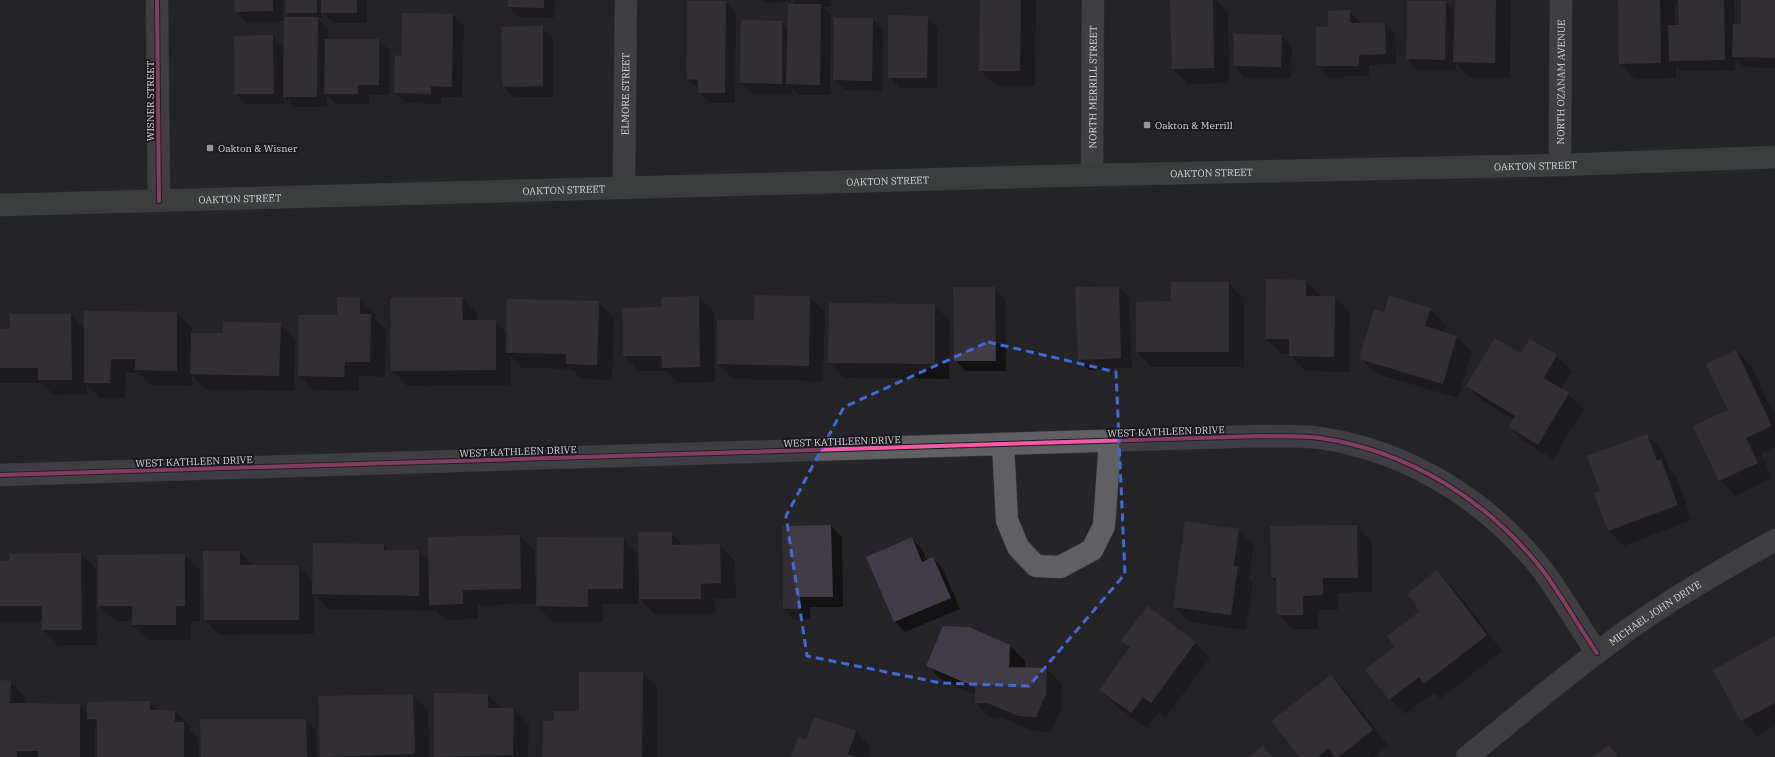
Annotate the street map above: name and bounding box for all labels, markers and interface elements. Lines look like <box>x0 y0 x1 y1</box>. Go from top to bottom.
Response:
street label: NORTH OZANAM AVENUE <box>1554 19 1568 145</box>
street label: NORTH MERRILL STREET <box>1086 25 1100 148</box>
street label: ELMORE STREET <box>619 52 632 135</box>
street label: WISNER STREET <box>144 60 157 141</box>
place label: Oakton & Merrill <box>1155 119 1233 132</box>
marker: Oakton & Merrill <box>1142 120 1152 130</box>
place label: Oakton & Wisner <box>218 142 298 155</box>
marker: Oakton & Wisner <box>205 143 215 153</box>
street label: OAKTON STREET <box>1494 158 1578 173</box>
street label: OAKTON STREET <box>1170 166 1254 180</box>
street label: OAKTON STREET <box>846 173 930 189</box>
street label: OAKTON STREET <box>522 182 606 198</box>
street label: OAKTON STREET <box>198 191 282 207</box>
street label: WEST KATHLEEN DRIVE <box>1107 423 1225 440</box>
street label: WEST KATHLEEN DRIVE <box>783 433 901 450</box>
street label: WEST KATHLEEN DRIVE <box>459 443 577 460</box>
street label: WEST KATHLEEN DRIVE <box>135 453 253 470</box>
street label: MICHAEL JOHN DRIVE <box>1606 578 1704 649</box>

